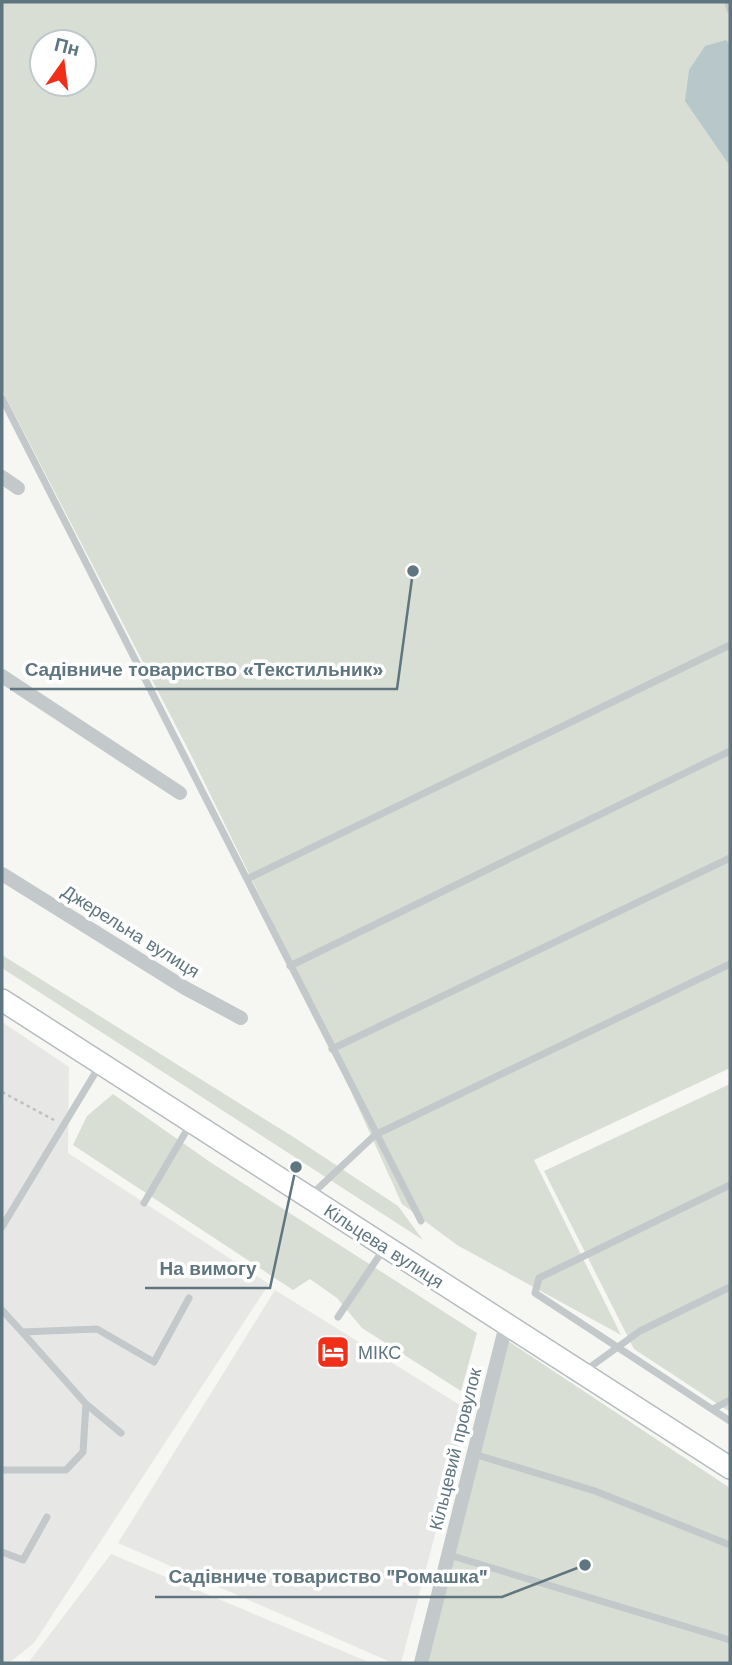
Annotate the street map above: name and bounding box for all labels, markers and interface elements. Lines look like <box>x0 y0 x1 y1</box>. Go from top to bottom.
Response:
north arrow <box>28 28 98 98</box>
text: Пн <box>52 33 82 61</box>
callout: Садівниче товариство «Текстильник» <box>10 649 397 689</box>
text: Садівниче товариство «Текстильник» <box>25 658 383 681</box>
street label: Джерельна вулиця <box>58 880 204 982</box>
street label: Кільцева вулиця <box>320 1200 448 1292</box>
callout: На вимогу <box>145 1248 270 1288</box>
text: На вимогу <box>160 1257 257 1280</box>
hotel icon: МІКС <box>314 1333 352 1371</box>
place label: МІКС <box>358 1342 401 1363</box>
street label: Кільцевий провулок <box>425 1366 485 1532</box>
callout: Садівниче товариство "Ромашка" <box>155 1557 502 1597</box>
text: Садівниче товариство "Ромашка" <box>169 1565 487 1588</box>

